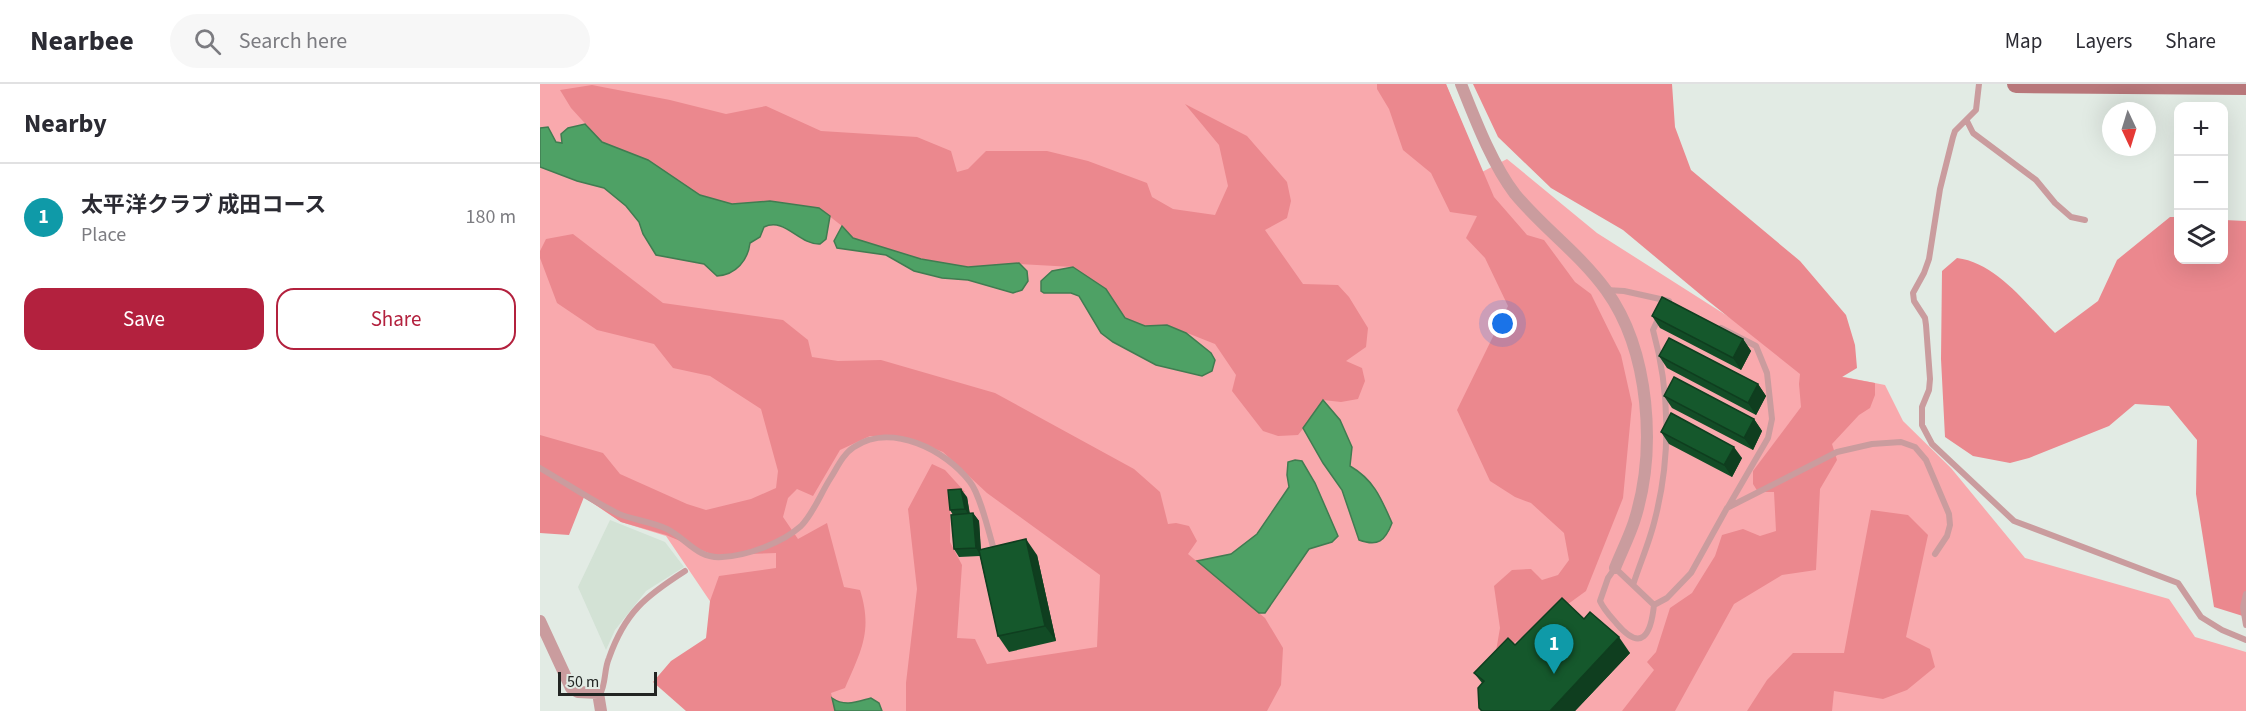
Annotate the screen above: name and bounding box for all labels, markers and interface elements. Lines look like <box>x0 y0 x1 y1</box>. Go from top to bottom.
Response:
search box <box>170 14 590 68</box>
text: Nearbee <box>30 21 134 61</box>
icon: search <box>191 25 224 58</box>
text: Search here <box>239 25 347 57</box>
text: Map <box>2005 26 2042 56</box>
text: Layers <box>2075 26 2132 56</box>
text: Share <box>2165 26 2216 56</box>
north arrow <box>2102 102 2156 156</box>
map controls <box>2174 102 2228 264</box>
button: + <box>2174 102 2228 156</box>
text: Nearby <box>24 105 107 142</box>
button: − <box>2174 156 2228 210</box>
text: 太平洋クラブ 成田コース <box>81 189 326 221</box>
text: 1 <box>38 203 49 231</box>
text: 180 m <box>466 203 516 231</box>
button: layers <box>2174 210 2228 264</box>
text: Place <box>81 221 126 249</box>
button: Save <box>24 288 264 350</box>
button: Share <box>276 288 516 350</box>
your location <box>1488 309 1517 338</box>
pin: 1 <box>1534 624 1574 674</box>
scale bar <box>558 669 657 696</box>
text: 50 m <box>567 671 599 693</box>

